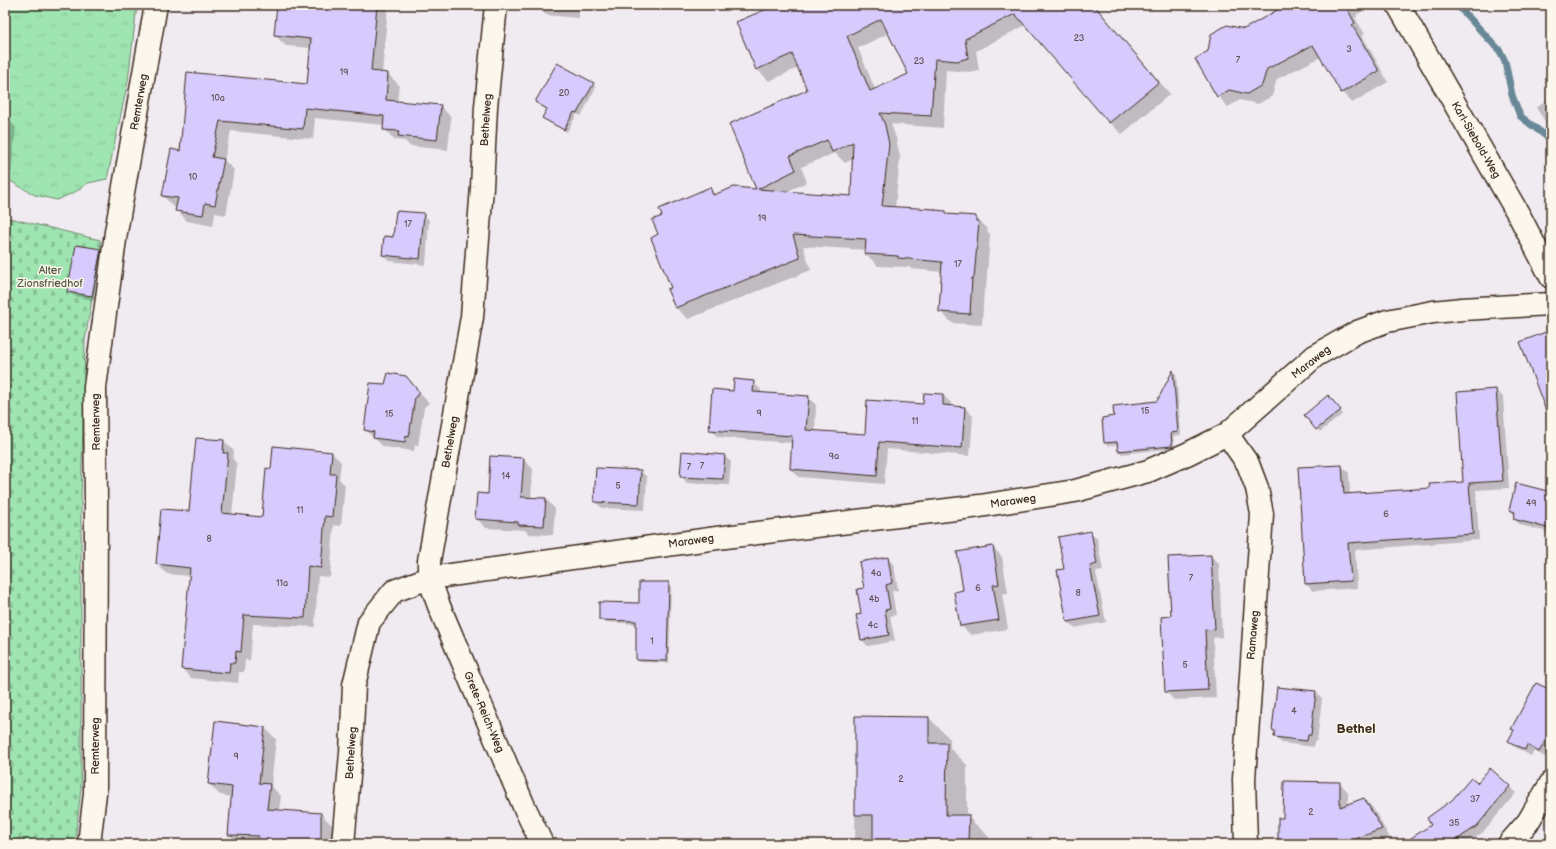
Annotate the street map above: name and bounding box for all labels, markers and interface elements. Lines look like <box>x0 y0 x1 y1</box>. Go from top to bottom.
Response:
house number: 23 <box>1074 33 1085 44</box>
house number: 3 <box>1346 44 1352 55</box>
house number: 7 <box>1236 55 1241 66</box>
house number: 23 <box>914 56 925 67</box>
house number: 19 <box>340 67 348 78</box>
street label: Remterweg <box>128 73 150 131</box>
house number: 20 <box>559 88 569 99</box>
house number: 10a <box>211 93 225 104</box>
street label: Bethelweg <box>478 93 494 147</box>
street label: Karl-Siebold-Weg <box>1449 99 1503 181</box>
house number: 10 <box>189 172 197 183</box>
house number: 19 <box>758 213 766 224</box>
house number: 17 <box>404 219 413 230</box>
house number: 17 <box>954 259 963 270</box>
park label: Alter Zionsfriedhof <box>16 264 83 290</box>
street label: Maraweg <box>1289 343 1333 381</box>
street label: Remterweg <box>89 393 103 451</box>
house number: 15 <box>1141 406 1149 417</box>
house number: 9 <box>756 408 762 419</box>
house number: 15 <box>385 409 393 420</box>
street label: Bethelweg <box>439 415 461 469</box>
house number: 11 <box>912 416 918 427</box>
house number: 9a <box>829 451 839 462</box>
house number: 7 <box>700 461 705 472</box>
house number: 7 <box>687 462 692 473</box>
house number: 14 <box>502 471 511 482</box>
house number: 5 <box>615 481 621 492</box>
street label: Maraweg <box>989 491 1037 511</box>
house number: 49 <box>1526 498 1536 509</box>
house number: 11 <box>297 505 303 516</box>
house number: 6 <box>1383 509 1389 520</box>
street label: Maraweg <box>667 531 715 551</box>
house number: 8 <box>206 534 212 545</box>
house number: 4a <box>871 568 881 579</box>
house number: 7 <box>1189 573 1194 584</box>
house number: 11a <box>276 578 288 589</box>
house number: 6 <box>975 583 981 594</box>
house number: 8 <box>1075 588 1081 599</box>
house number: 4b <box>869 594 879 605</box>
street label: Ramaweg <box>1244 610 1262 660</box>
house number: 4c <box>868 620 878 631</box>
house number: 1 <box>650 636 654 647</box>
house number: 5 <box>1182 660 1188 671</box>
street label: Grete-Reich-Weg <box>461 669 507 755</box>
house number: 4 <box>1291 706 1297 717</box>
street label: Remterweg <box>89 717 102 775</box>
district label: Bethel <box>1337 721 1375 737</box>
street label: Bethelweg <box>343 726 359 780</box>
house number: 9 <box>233 751 239 762</box>
house number: 2 <box>898 774 904 785</box>
house number: 37 <box>1470 794 1481 805</box>
house number: 2 <box>1308 807 1314 818</box>
house number: 35 <box>1449 818 1459 829</box>

